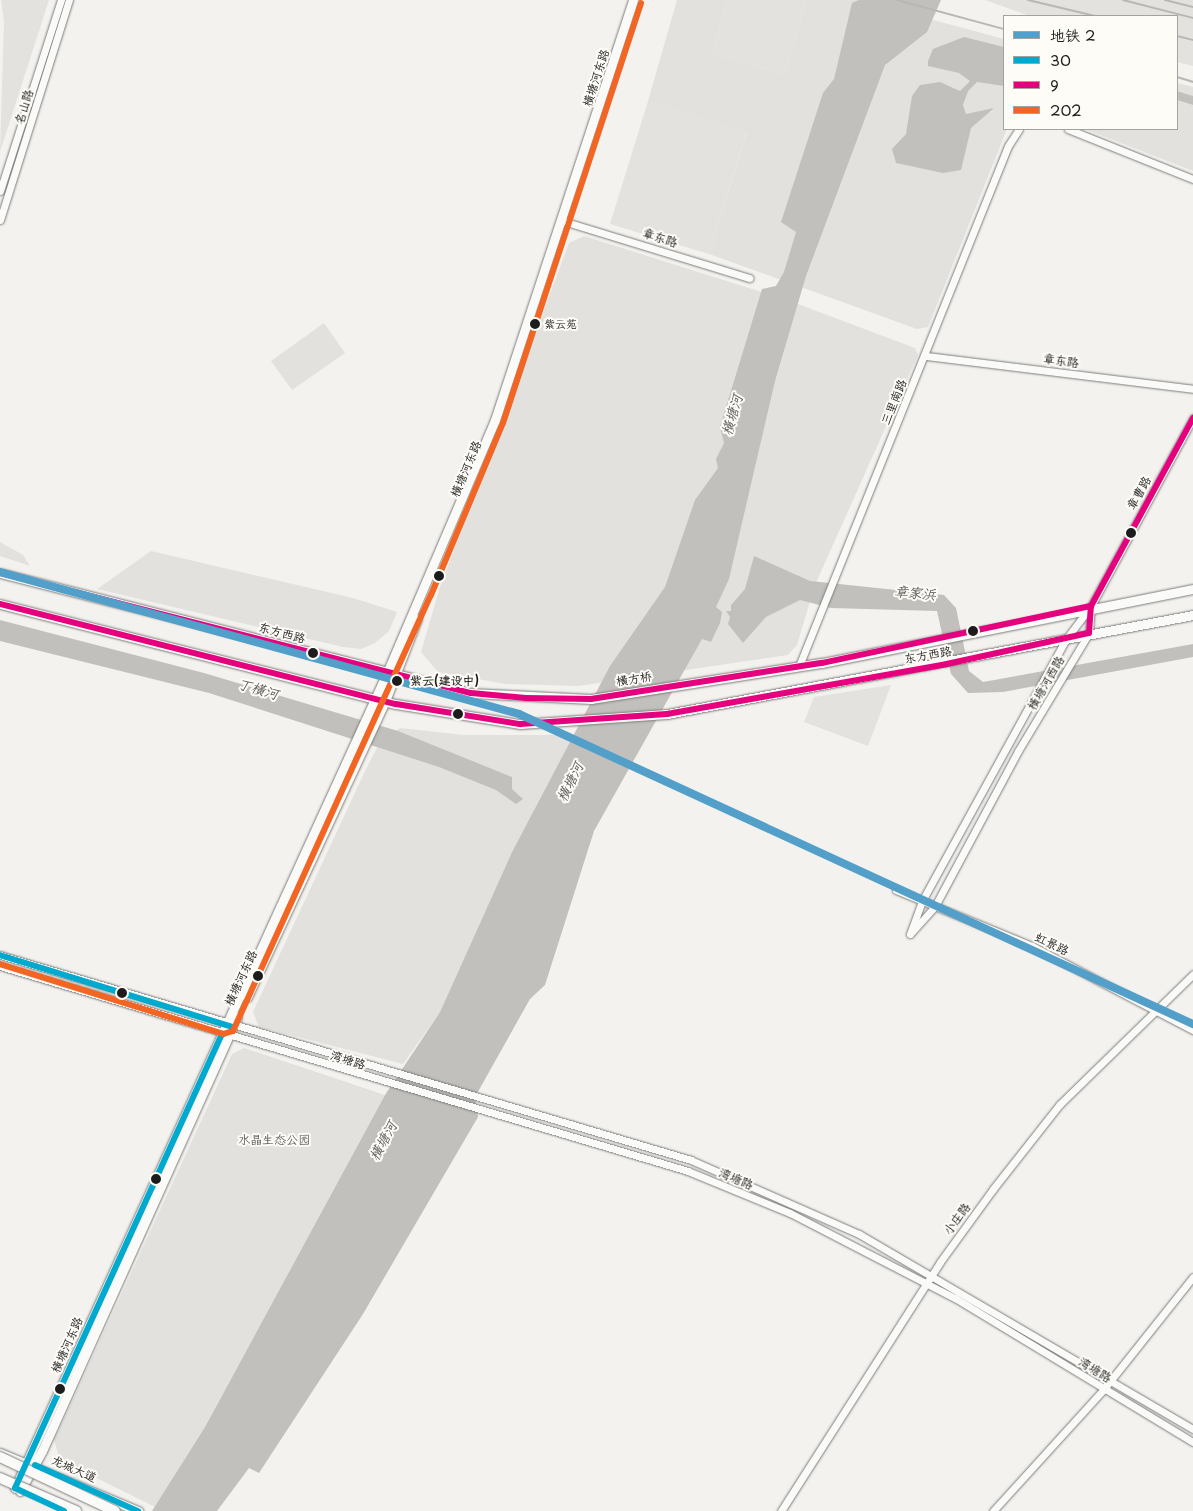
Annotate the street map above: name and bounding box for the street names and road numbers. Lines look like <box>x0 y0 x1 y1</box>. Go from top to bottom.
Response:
street label: 横塘河东路 <box>580 47 612 109</box>
street label: 名山路 <box>12 88 36 126</box>
street label: 章东路 <box>641 226 679 250</box>
street label: 章东路 <box>1042 352 1080 370</box>
street label: 三里南路 <box>878 377 910 427</box>
street label: 横塘河东路 <box>448 439 484 499</box>
street label: 章曹路 <box>1124 474 1154 512</box>
street label: 东方西路 <box>257 620 307 646</box>
street label: 东方西路 <box>903 644 953 666</box>
street label: 横塘河西路 <box>1025 653 1067 713</box>
street label: 横方桥 <box>615 669 653 689</box>
street label: 虹景路 <box>1033 930 1071 958</box>
street label: 横塘河东路 <box>222 948 260 1008</box>
street label: 湾塘路 <box>329 1048 367 1072</box>
street label: 湾塘路 <box>717 1166 755 1192</box>
street label: 小庄路 <box>941 1200 973 1238</box>
street label: 横塘河东路 <box>48 1315 86 1375</box>
street label: 湾塘路 <box>1076 1355 1114 1385</box>
street label: 龙城大道 <box>49 1453 99 1485</box>

